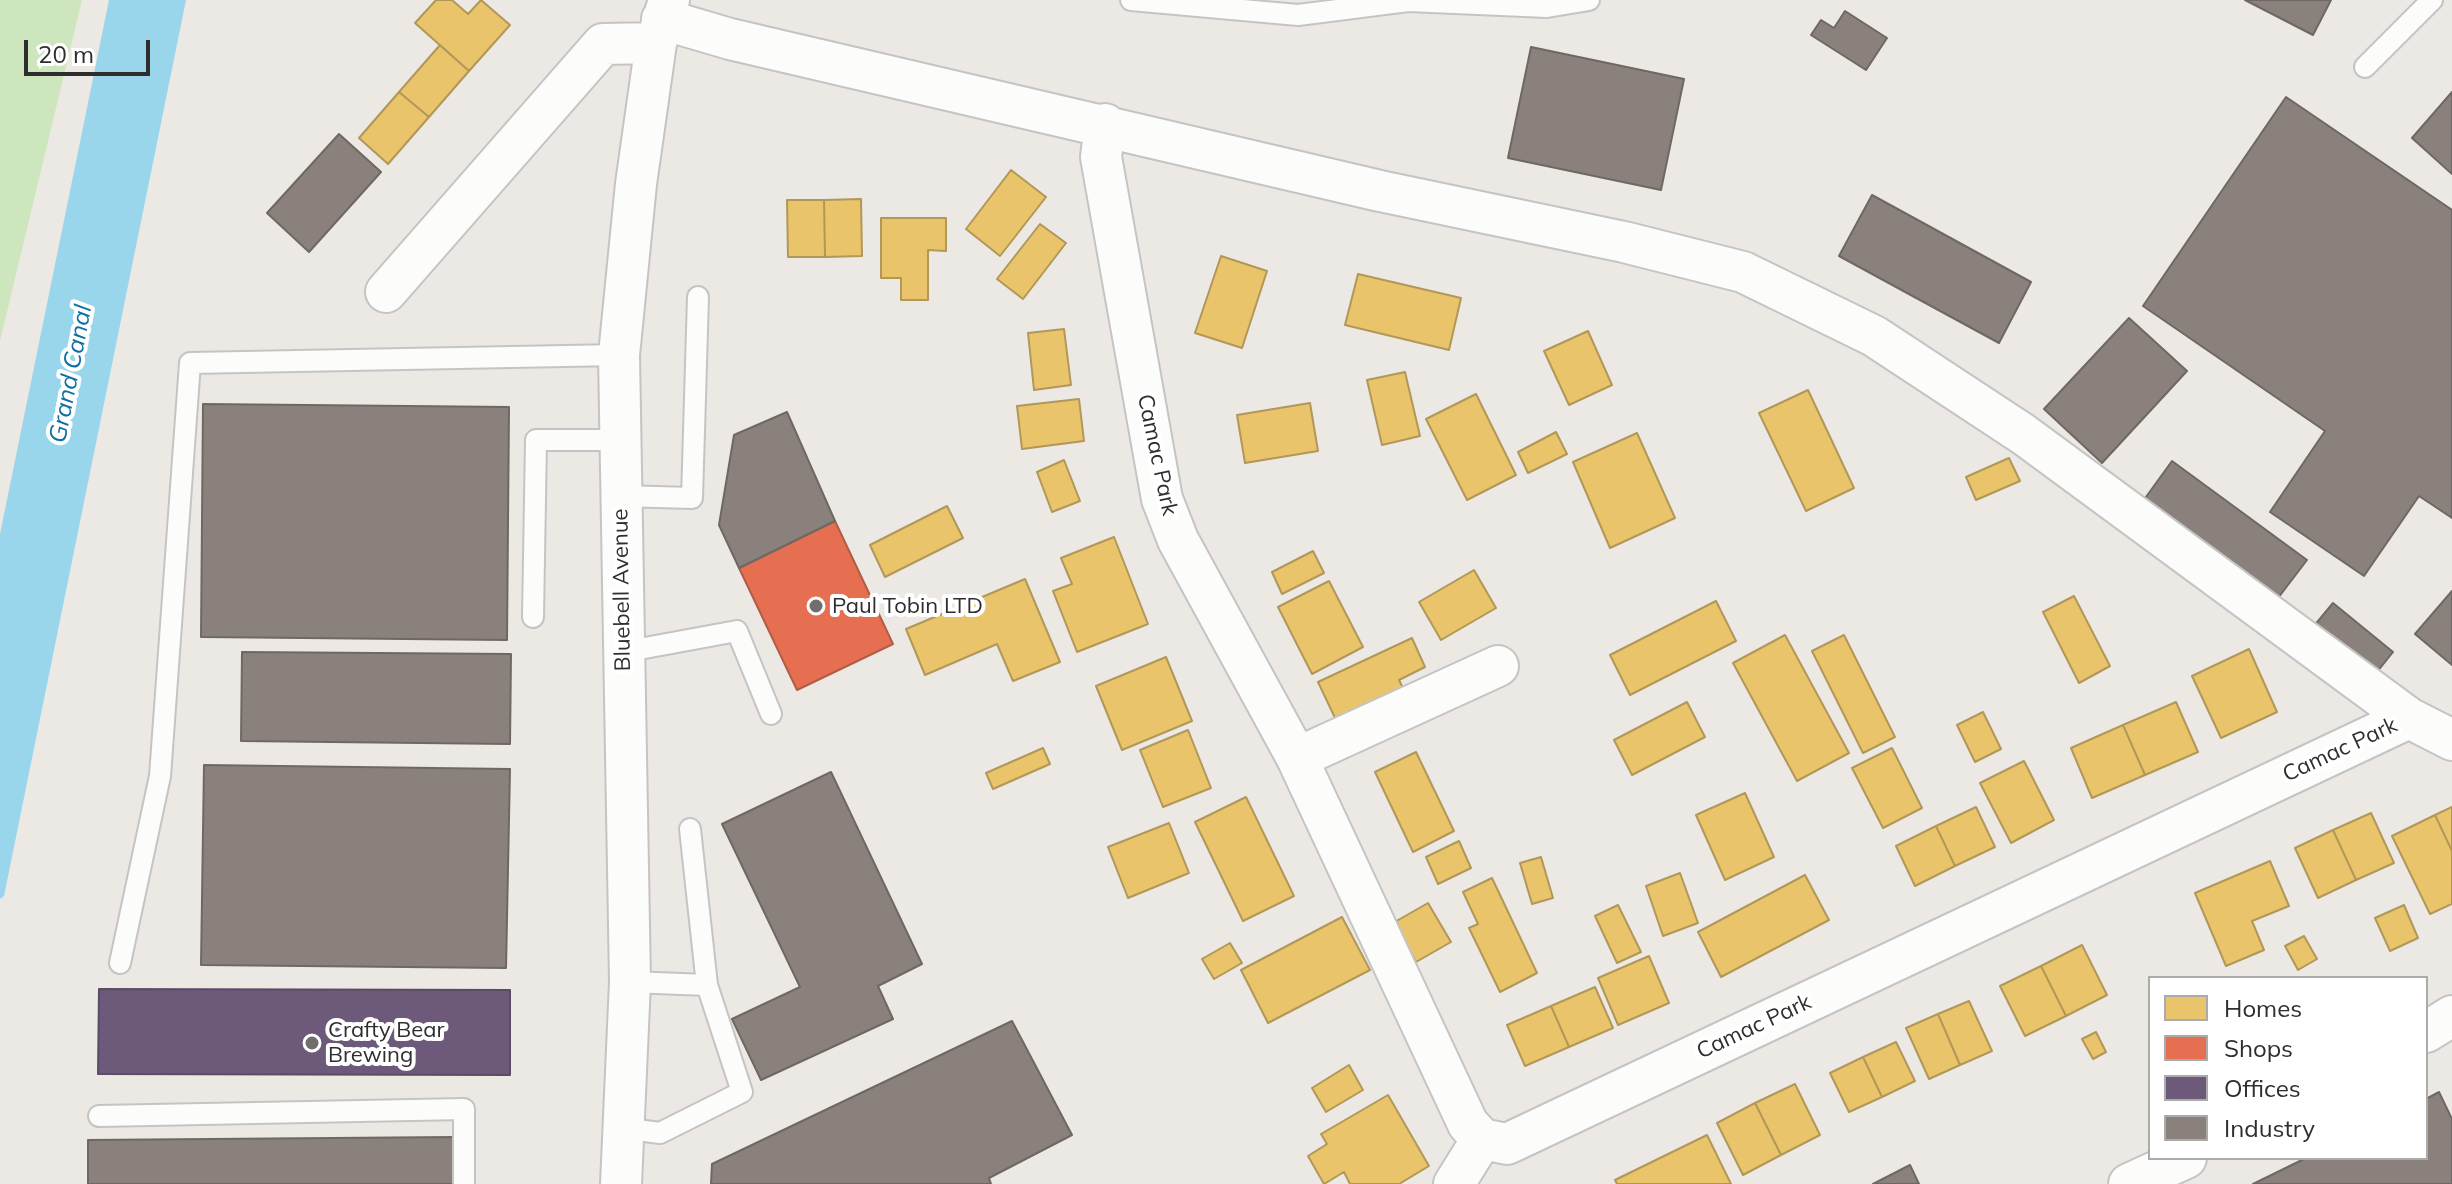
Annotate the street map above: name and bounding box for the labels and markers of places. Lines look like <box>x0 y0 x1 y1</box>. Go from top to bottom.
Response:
place label: Paul Tobin LTD <box>832 593 983 619</box>
marker: Paul Tobin LTD <box>807 597 825 615</box>
place label: Crafty Bear Brewing <box>328 1017 444 1068</box>
marker: Crafty Bear Brewing <box>303 1034 321 1052</box>

